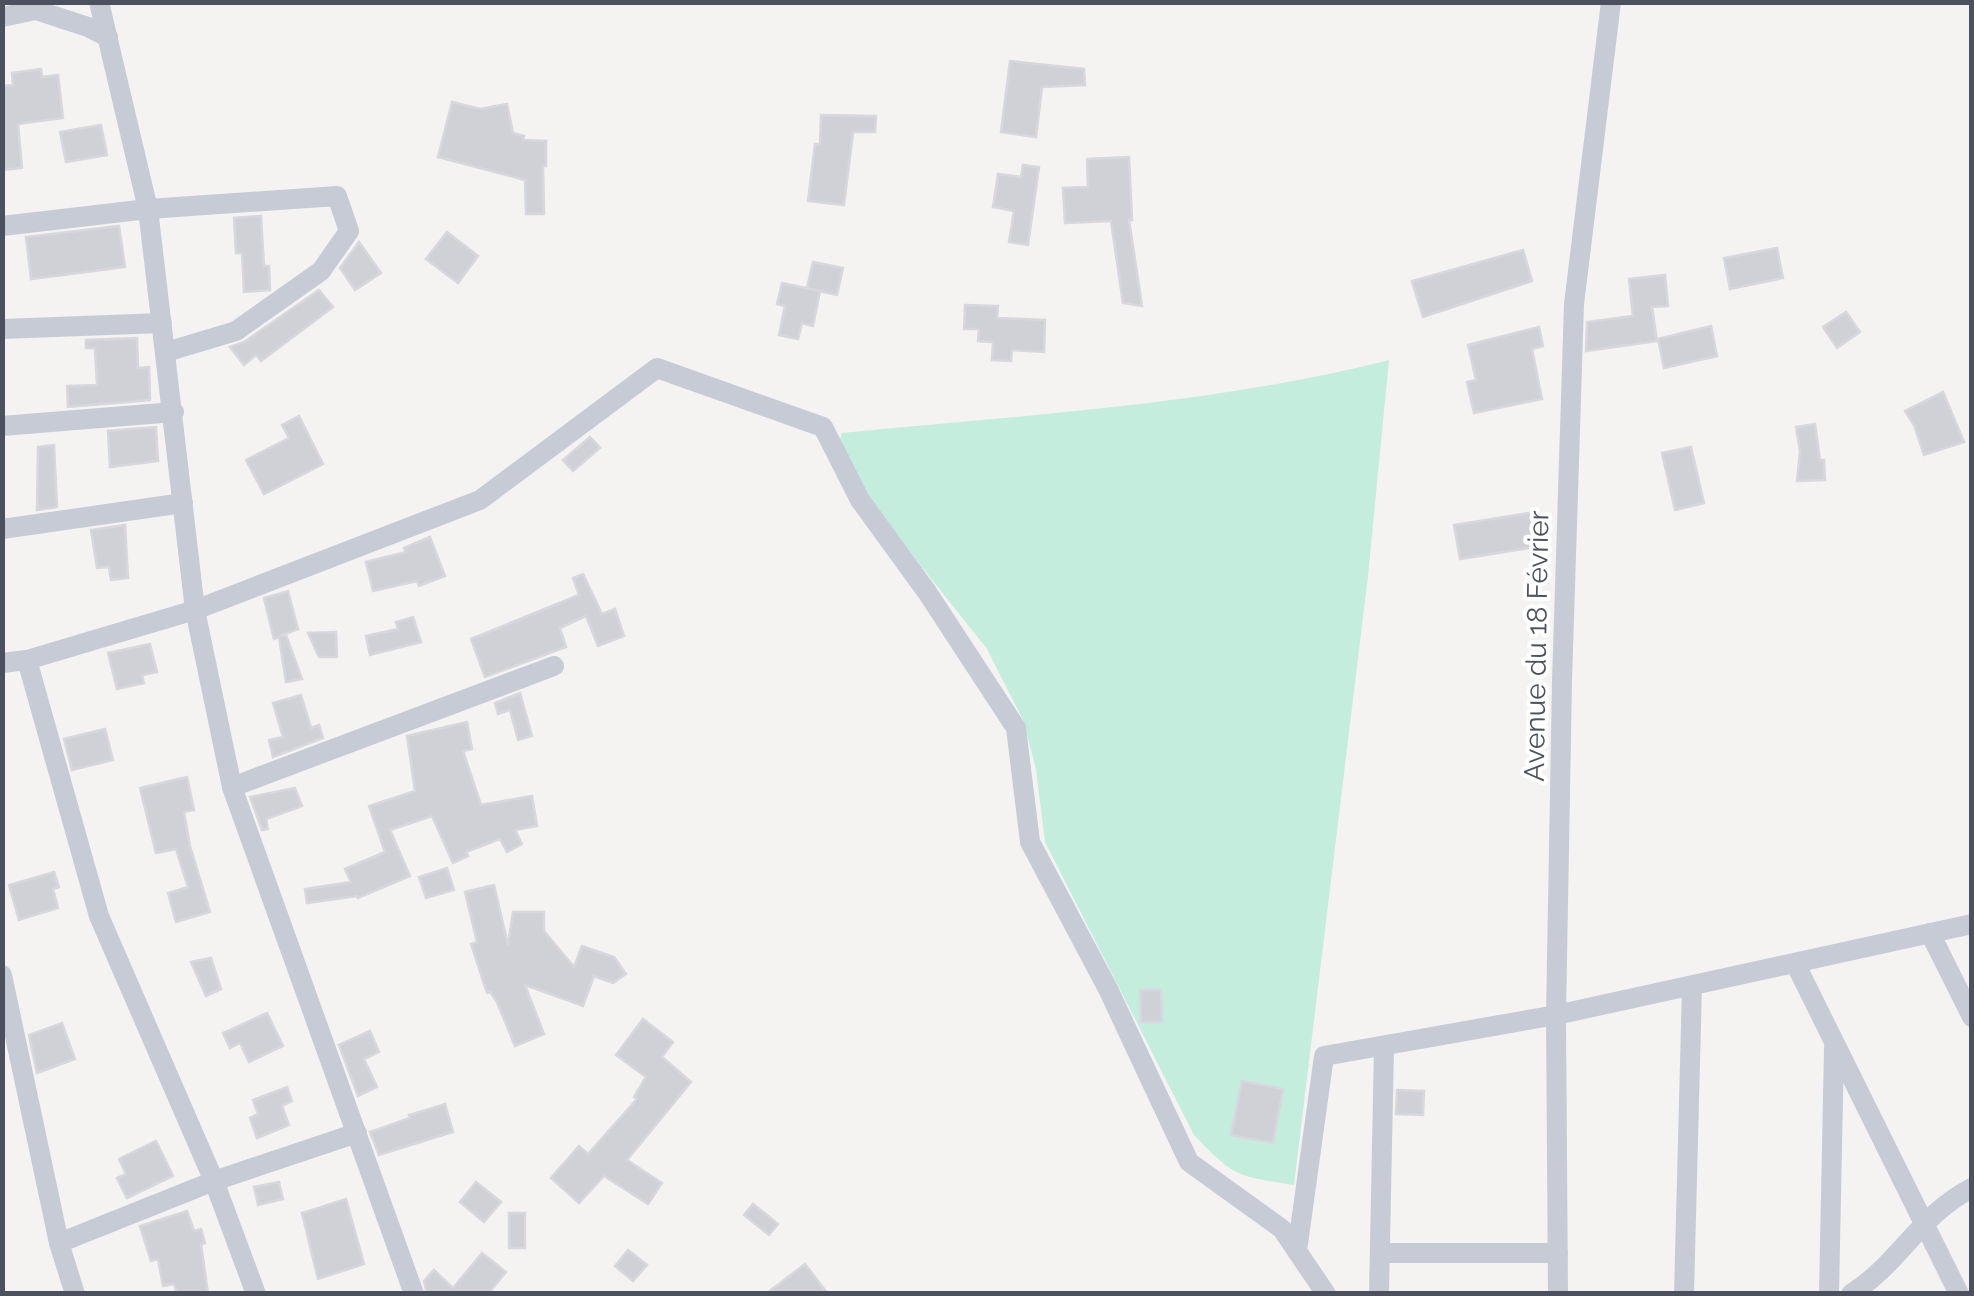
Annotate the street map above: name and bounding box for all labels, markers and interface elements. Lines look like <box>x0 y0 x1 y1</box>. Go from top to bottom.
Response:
street label: Avenue du 18 Février <box>1518 510 1555 782</box>

